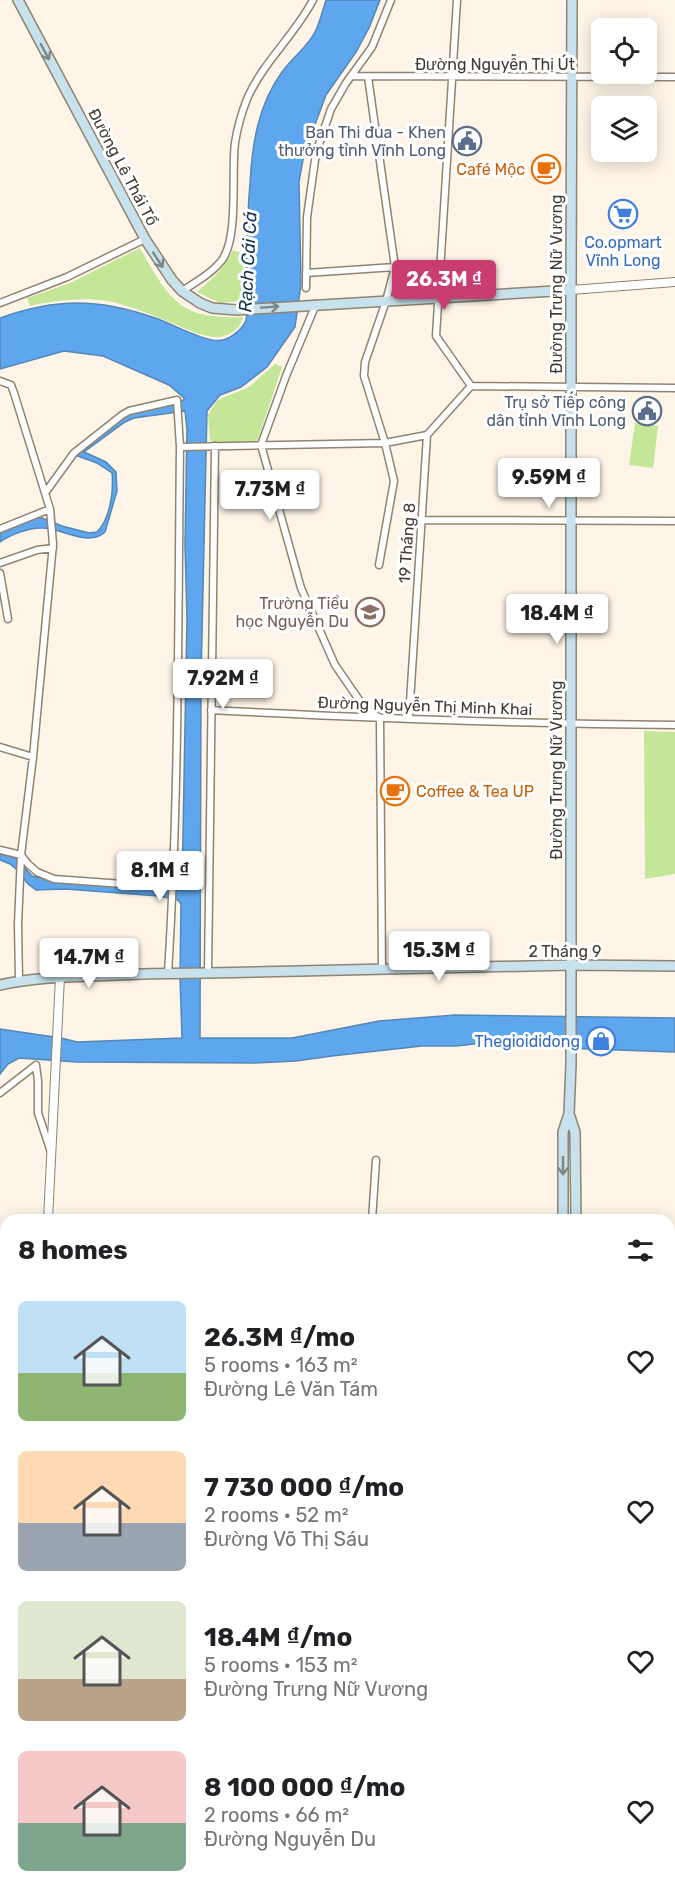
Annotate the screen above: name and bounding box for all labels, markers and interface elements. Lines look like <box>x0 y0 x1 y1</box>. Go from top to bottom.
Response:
map controls <box>591 18 657 162</box>
button: locate <box>591 18 657 84</box>
one-way arrow <box>40 42 51 60</box>
street label: Đường Nguyễn Thị Út <box>415 53 575 74</box>
button: layers <box>591 96 657 162</box>
street label: Đường Lê Thái Tổ <box>84 105 162 229</box>
place label: Ban Thi đua - Khen thưởng tỉnh Vĩnh Long <box>278 123 446 160</box>
public building icon: Ban Thi đua - Khen thưởng tỉnh Vĩnh Long <box>451 125 483 157</box>
cafe icon: Café Mộc <box>530 153 562 185</box>
place label: Café Mộc <box>456 160 525 179</box>
street label: Đường Trưng Nữ Vương <box>547 194 566 374</box>
supermarket icon: Co.opmart Vĩnh Long <box>607 198 639 230</box>
water label: Rạch Cái Cá <box>234 210 262 313</box>
place label: Co.opmart Vĩnh Long <box>584 233 662 270</box>
one-way arrow <box>152 251 165 268</box>
pin: 26.3M ₫ <box>389 260 499 311</box>
text: 26.3M ₫ <box>406 267 482 291</box>
one-way arrow <box>260 302 280 313</box>
place label: Trụ sở Tiếp công dân tỉnh Vĩnh Long <box>487 391 626 430</box>
public building icon: Trụ sở Tiếp công dân tỉnh Vĩnh Long <box>631 395 663 427</box>
pin: 9.59M ₫ <box>494 458 604 509</box>
text: 9.59M ₫ <box>512 465 586 489</box>
pin: 7.73M ₫ <box>215 470 325 521</box>
text: 7.73M ₫ <box>234 477 306 501</box>
street label: 19 Tháng 8 <box>395 502 419 584</box>
place label: Trường Tiểu học Nguyễn Du <box>236 594 349 631</box>
pin: 18.4M ₫ <box>502 594 612 645</box>
school or university icon: Trường Tiểu học Nguyễn Du <box>354 596 386 628</box>
text: 18.4M ₫ <box>520 601 594 625</box>
pin: 7.92M ₫ <box>168 659 278 710</box>
text: 7.92M ₫ <box>187 666 259 690</box>
street label: Đường Trưng Nữ Vương <box>547 680 566 860</box>
street label: Đường Nguyễn Thị Minh Khai <box>317 691 533 719</box>
cafe icon: Coffee & Tea UP <box>379 775 411 807</box>
place label: Coffee & Tea UP <box>416 782 534 801</box>
pin: 8.1M ₫ <box>111 851 209 902</box>
text: 8.1M ₫ <box>131 858 189 882</box>
pin: 15.3M ₫ <box>384 931 494 982</box>
pin: 14.7M ₫ <box>34 938 144 989</box>
text: 15.3M ₫ <box>403 938 475 962</box>
street label: 2 Tháng 9 <box>528 942 602 961</box>
text: 14.7M ₫ <box>53 945 125 969</box>
shop icon: Thegioididong <box>585 1025 617 1057</box>
place label: Thegioididong <box>475 1032 580 1051</box>
one-way arrow <box>557 1156 569 1176</box>
icon: filters <box>624 1234 657 1267</box>
text: 8 homes <box>18 1235 128 1266</box>
text: 26.3M ₫/mo <box>204 1322 355 1353</box>
icon: home <box>66 1325 138 1397</box>
icon: heart <box>624 1345 657 1378</box>
text: 5 rooms · 163 m² <box>204 1353 358 1377</box>
text: Đường Lê Văn Tám <box>204 1377 378 1401</box>
text: 7 730 000 ₫/mo <box>204 1472 404 1503</box>
icon: home <box>66 1475 138 1547</box>
icon: heart <box>624 1495 657 1528</box>
text: 2 rooms · 52 m² <box>204 1503 349 1527</box>
text: Đường Võ Thị Sáu <box>204 1527 369 1551</box>
text: 18.4M ₫/mo <box>204 1622 352 1653</box>
icon: home <box>66 1625 138 1697</box>
icon: heart <box>624 1645 657 1678</box>
text: 5 rooms · 153 m² <box>204 1653 358 1677</box>
text: Đường Trưng Nữ Vương <box>204 1677 428 1701</box>
text: 8 100 000 ₫/mo <box>204 1772 405 1803</box>
icon: home <box>66 1775 138 1847</box>
icon: heart <box>624 1795 657 1828</box>
text: 2 rooms · 66 m² <box>204 1803 349 1827</box>
text: Đường Nguyễn Du <box>204 1827 376 1851</box>

